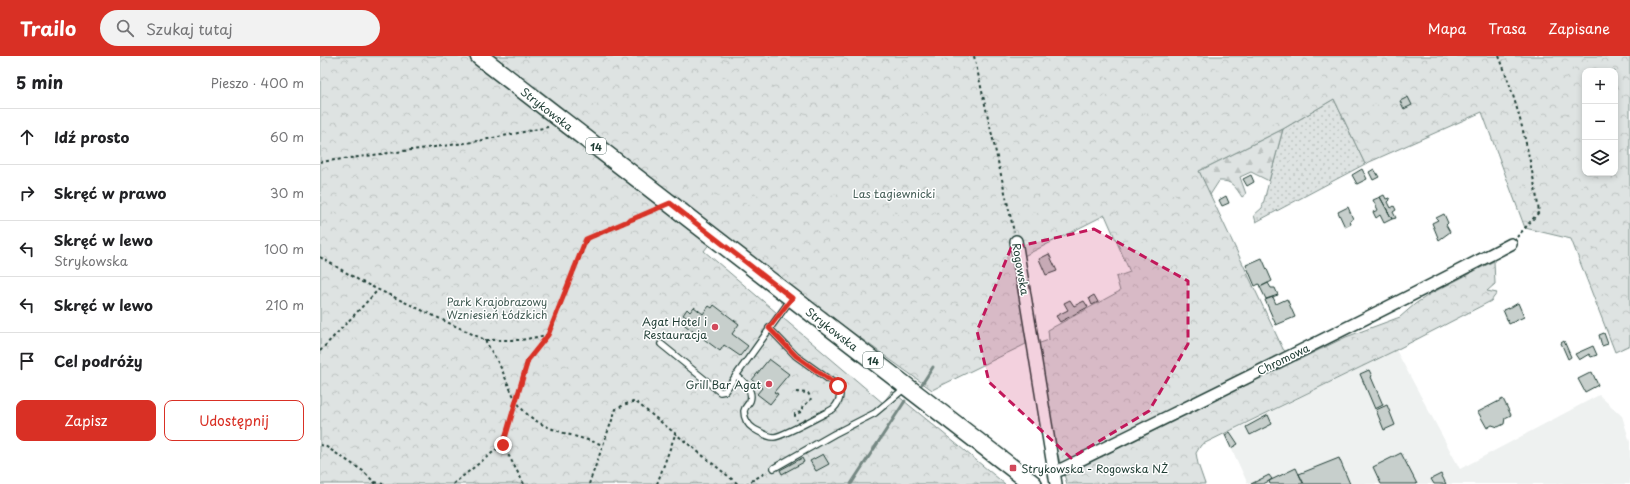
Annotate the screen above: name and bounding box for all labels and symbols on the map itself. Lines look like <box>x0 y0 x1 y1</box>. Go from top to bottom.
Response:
street label: Strykowska <box>517 83 577 135</box>
road number: 14 <box>586 138 606 154</box>
park label: Las Łagiewnicki <box>853 185 935 202</box>
street label: Rogowska <box>1008 242 1034 297</box>
park label: Park Krajobrazowy Wzniesień Łódzkich <box>447 293 547 323</box>
street label: Strykowska <box>802 303 862 355</box>
place label: Agat Hotel i Restauracja <box>642 313 707 343</box>
marker: Agat Hotel i Restauracja <box>710 322 720 332</box>
street label: Chromowa <box>1254 339 1312 379</box>
road number: 14 <box>863 352 883 368</box>
place label: Grill Bar Agat <box>686 376 762 393</box>
route start <box>829 377 847 395</box>
marker: Grill Bar Agat <box>764 379 774 389</box>
route end <box>494 436 512 454</box>
place label: Strykowska - Rogowska NŻ <box>1021 460 1168 477</box>
marker: Strykowska - Rogowska NŻ <box>1008 463 1018 473</box>

